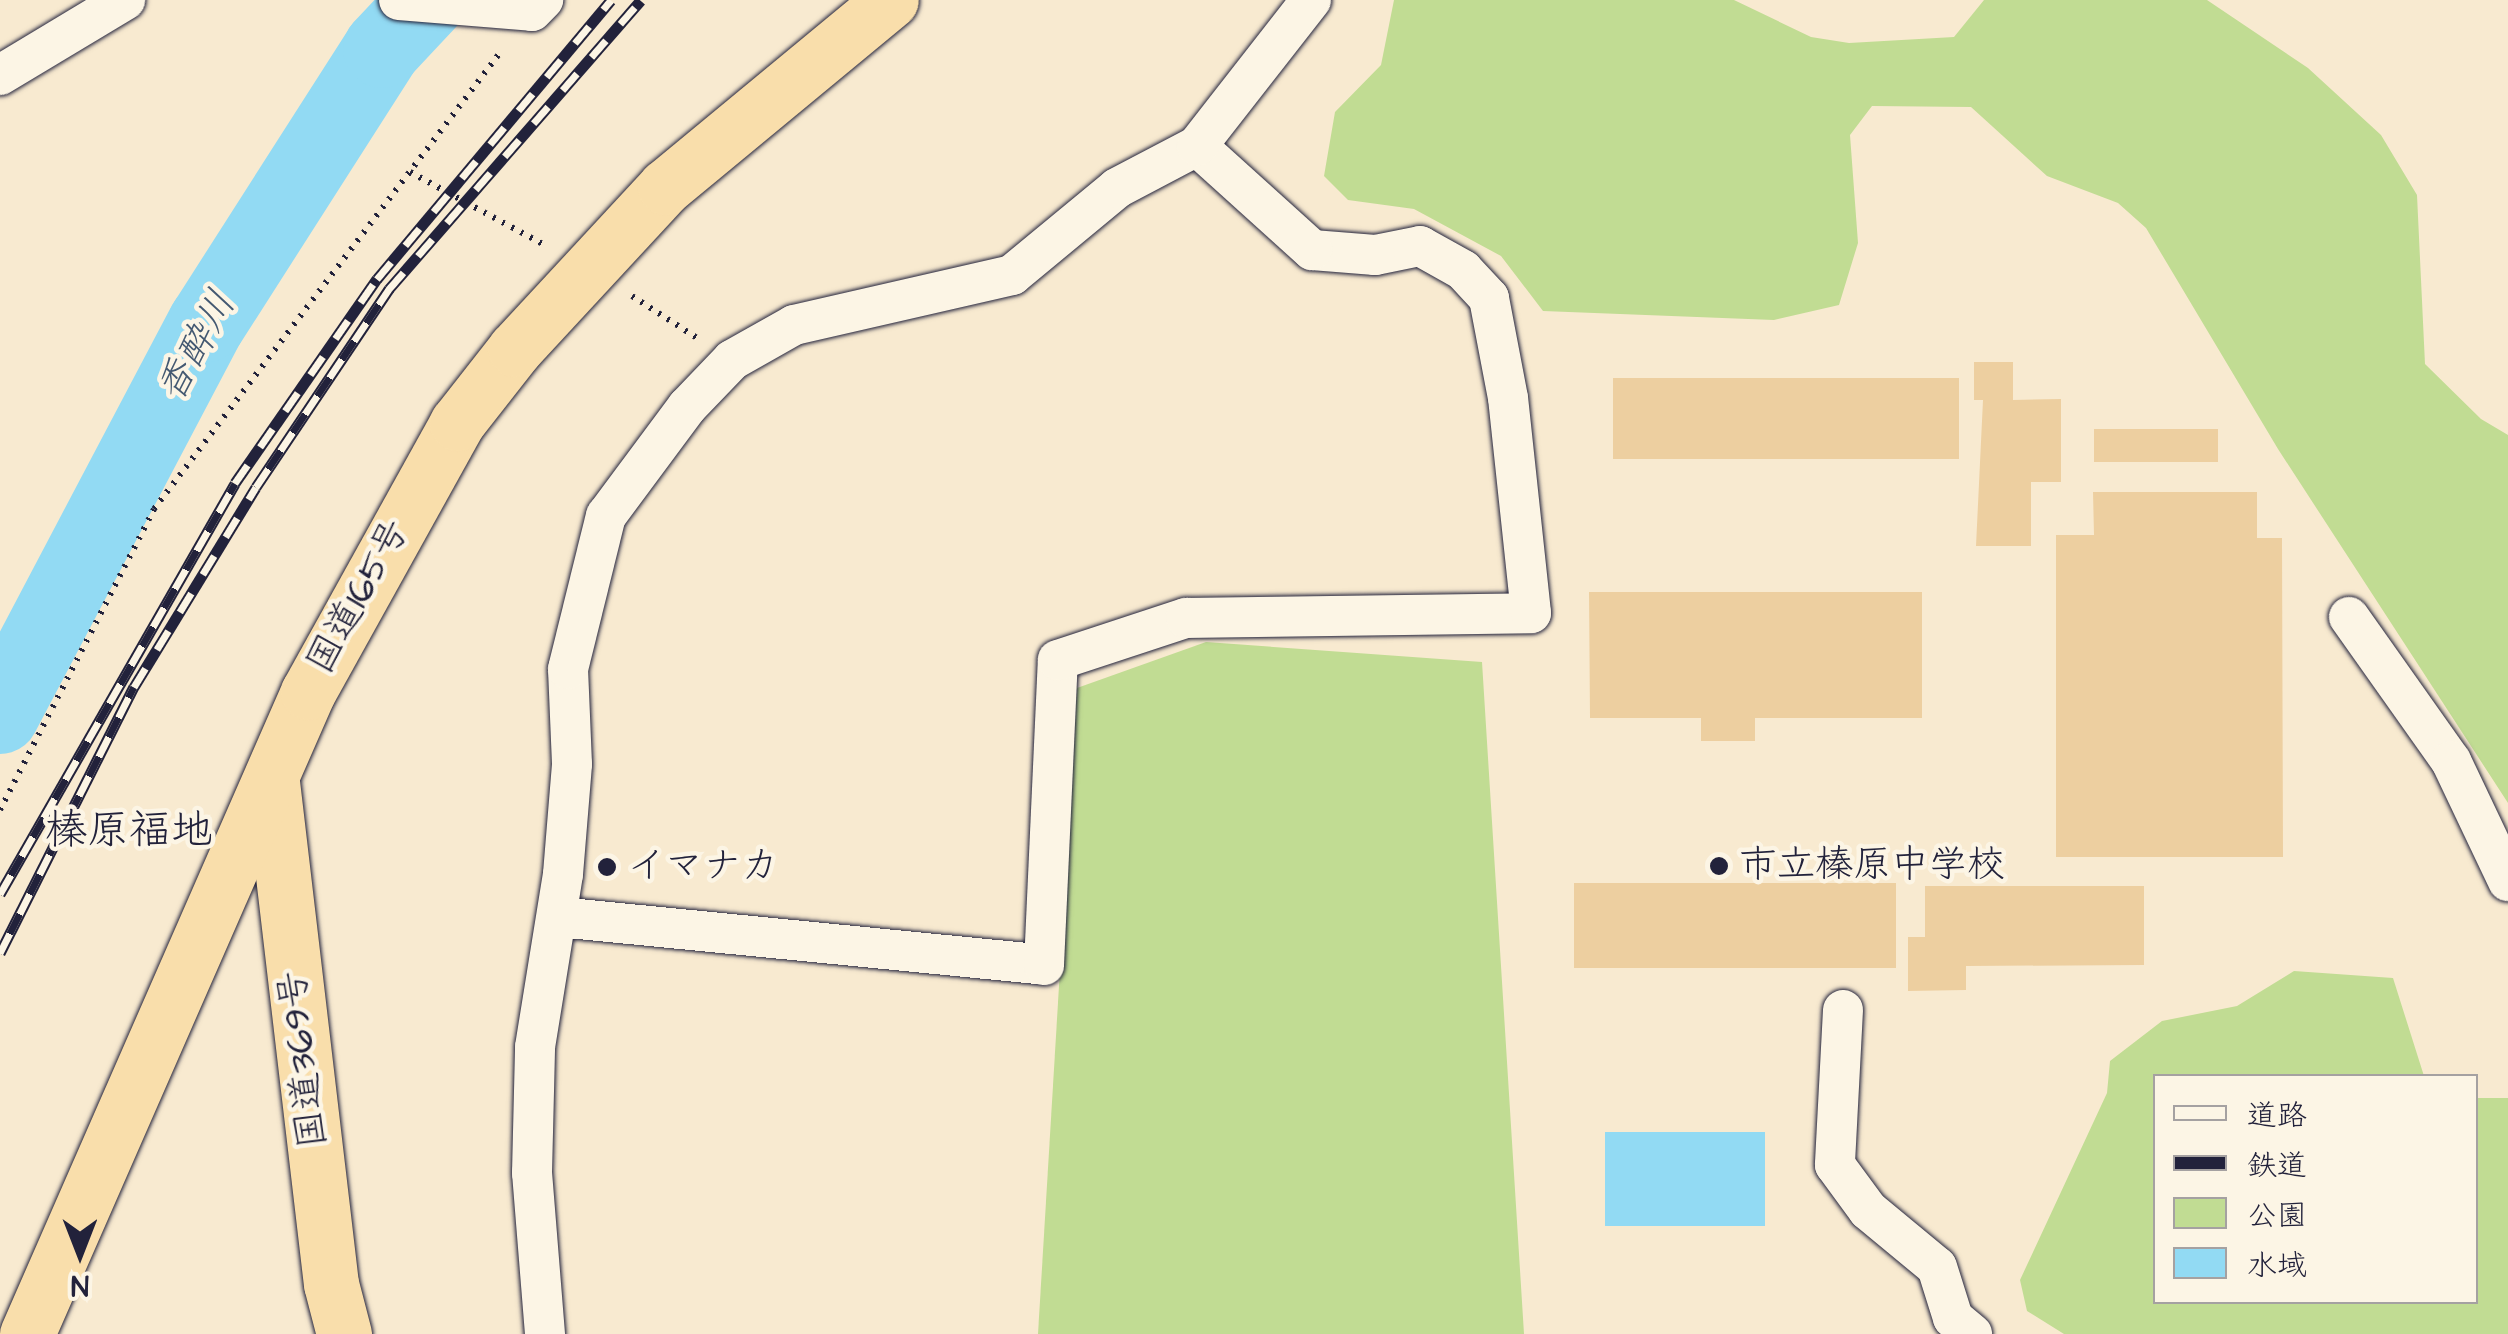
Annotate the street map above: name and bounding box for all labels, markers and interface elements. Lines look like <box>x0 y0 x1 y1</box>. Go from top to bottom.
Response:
water label: 香酔川 <box>147 283 247 411</box>
street label: 国道165号 <box>298 512 420 682</box>
district label: 榛原福地 <box>45 806 213 856</box>
place label: 市立榛原中学校 <box>1739 843 2005 889</box>
place label: イマナカ <box>627 844 779 890</box>
marker: 市立榛原中学校 <box>1708 855 1730 877</box>
marker: イマナカ <box>596 856 618 878</box>
street label: 国道369号 <box>270 967 338 1151</box>
legend <box>2153 1074 2478 1304</box>
text: 道路 <box>2247 1095 2307 1137</box>
text: 鉄道 <box>2247 1145 2307 1187</box>
text: 公園 <box>2247 1195 2307 1237</box>
north arrow <box>30 1204 130 1304</box>
text: 水域 <box>2247 1245 2307 1287</box>
text: N <box>71 1265 89 1304</box>

